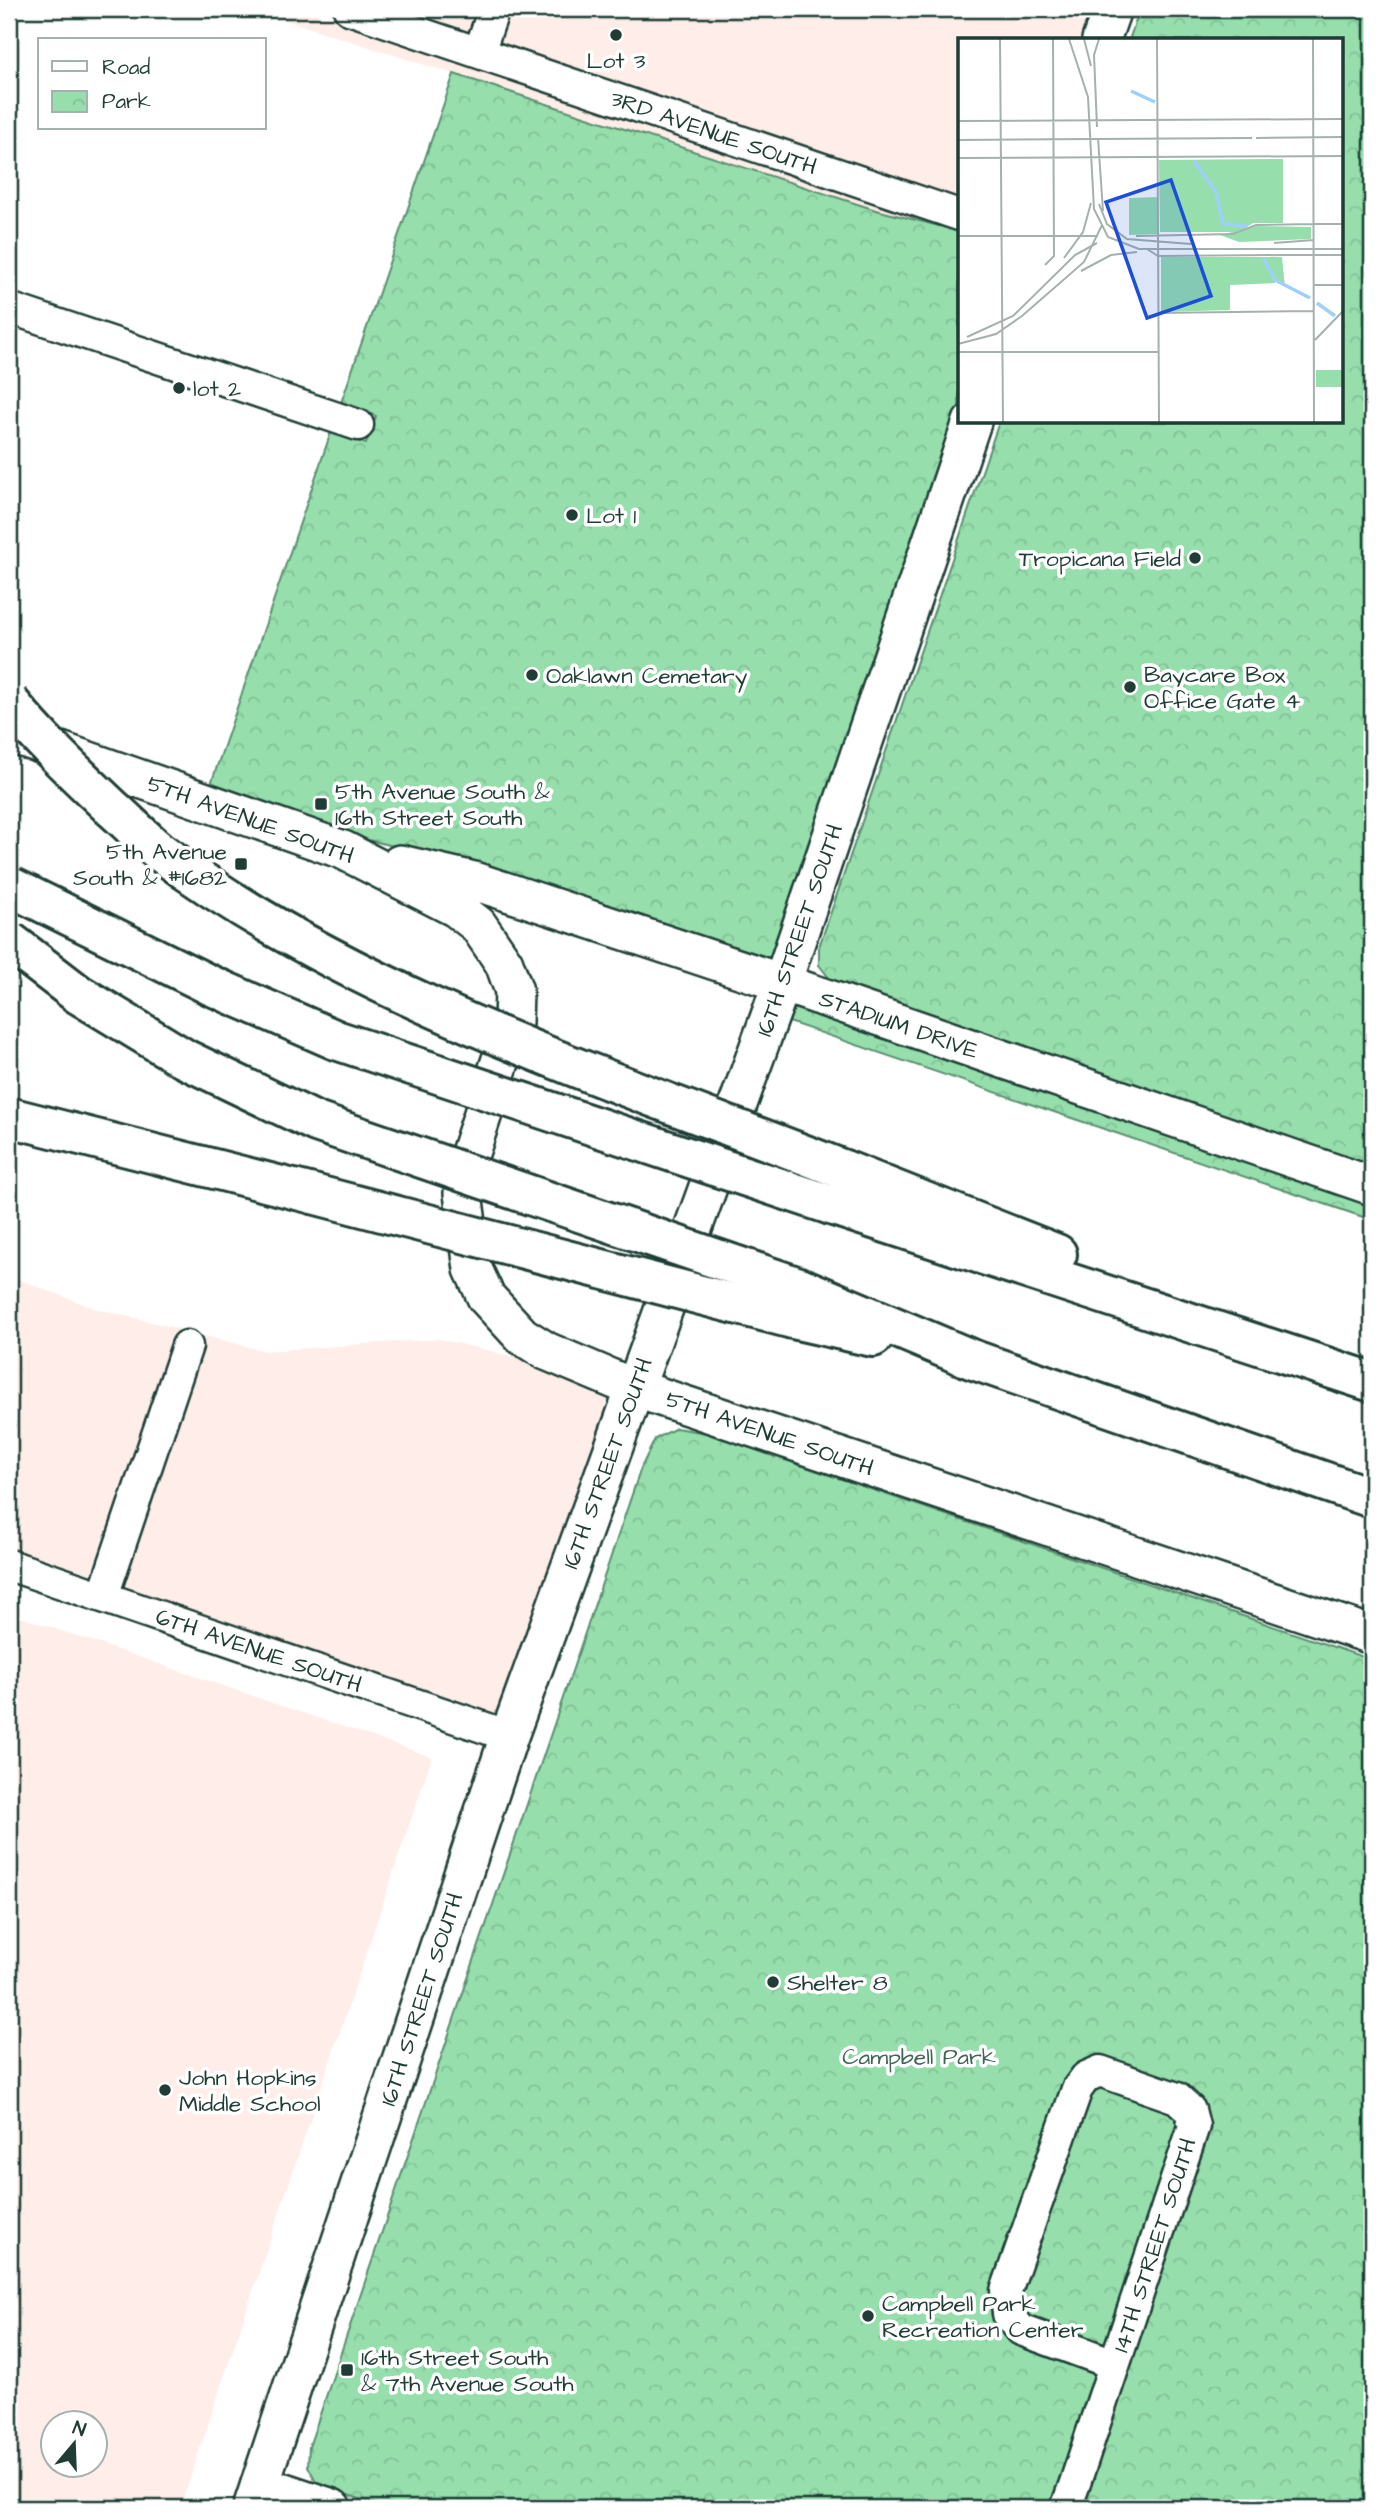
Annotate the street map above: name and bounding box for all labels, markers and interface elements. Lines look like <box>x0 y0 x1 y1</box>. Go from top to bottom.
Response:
marker: Lot 3 <box>608 27 624 43</box>
legend <box>38 38 266 130</box>
inset map <box>958 38 1342 424</box>
place label: Lot 3 <box>586 45 646 77</box>
text: Road <box>102 53 150 82</box>
street label: 3RD AVENUE SOUTH <box>606 83 821 183</box>
text: Park <box>102 87 151 116</box>
place label: lot 2 <box>193 373 241 405</box>
marker: lot 2 <box>171 380 187 396</box>
place label: Lot 1 <box>586 500 636 532</box>
marker: Lot 1 <box>564 507 580 523</box>
place label: Tropicana Field <box>1019 543 1181 575</box>
marker: Tropicana Field <box>1187 550 1203 566</box>
place label: Baycare Box Office Gate 4 <box>1144 659 1301 717</box>
place label: Oaklawn Cemetary <box>546 660 748 693</box>
marker: Oaklawn Cemetary <box>524 667 540 683</box>
marker: Baycare Box Office Gate 4 <box>1122 679 1138 695</box>
street label: 5TH AVENUE SOUTH <box>143 768 359 872</box>
place label: 5th Avenue South & 16th Street South <box>335 776 550 834</box>
marker: 5th Avenue South & 16th Street South <box>313 796 329 812</box>
street label: 16TH STREET SOUTH <box>749 820 851 1041</box>
place label: 5th Avenue South & #1682 <box>73 836 227 894</box>
marker: 5th Avenue South & #1682 <box>233 856 249 872</box>
street label: STADIUM DRIVE <box>815 983 983 1067</box>
street label: 16TH STREET SOUTH <box>555 1353 661 1573</box>
street label: 5TH AVENUE SOUTH <box>661 1383 878 1485</box>
street label: 6TH AVENUE SOUTH <box>151 1601 366 1701</box>
street label: 16TH STREET SOUTH <box>372 1889 472 2110</box>
place label: Shelter 8 <box>787 1967 888 1999</box>
marker: Shelter 8 <box>765 1974 781 1990</box>
park label: Campbell Park <box>842 2041 996 2073</box>
place label: John Hopkins Middle School <box>179 2062 321 2120</box>
marker: John Hopkins Middle School <box>157 2082 173 2098</box>
street label: 14TH STREET SOUTH <box>1105 2134 1205 2357</box>
place label: Campbell Park Recreation Center <box>882 2288 1084 2346</box>
marker: Campbell Park Recreation Center <box>860 2308 876 2324</box>
place label: 16th Street South & 7th Avenue South <box>361 2342 574 2400</box>
marker: 16th Street South & 7th Avenue South <box>339 2362 355 2378</box>
north arrow <box>38 2408 108 2478</box>
text: N <box>69 2415 89 2444</box>

